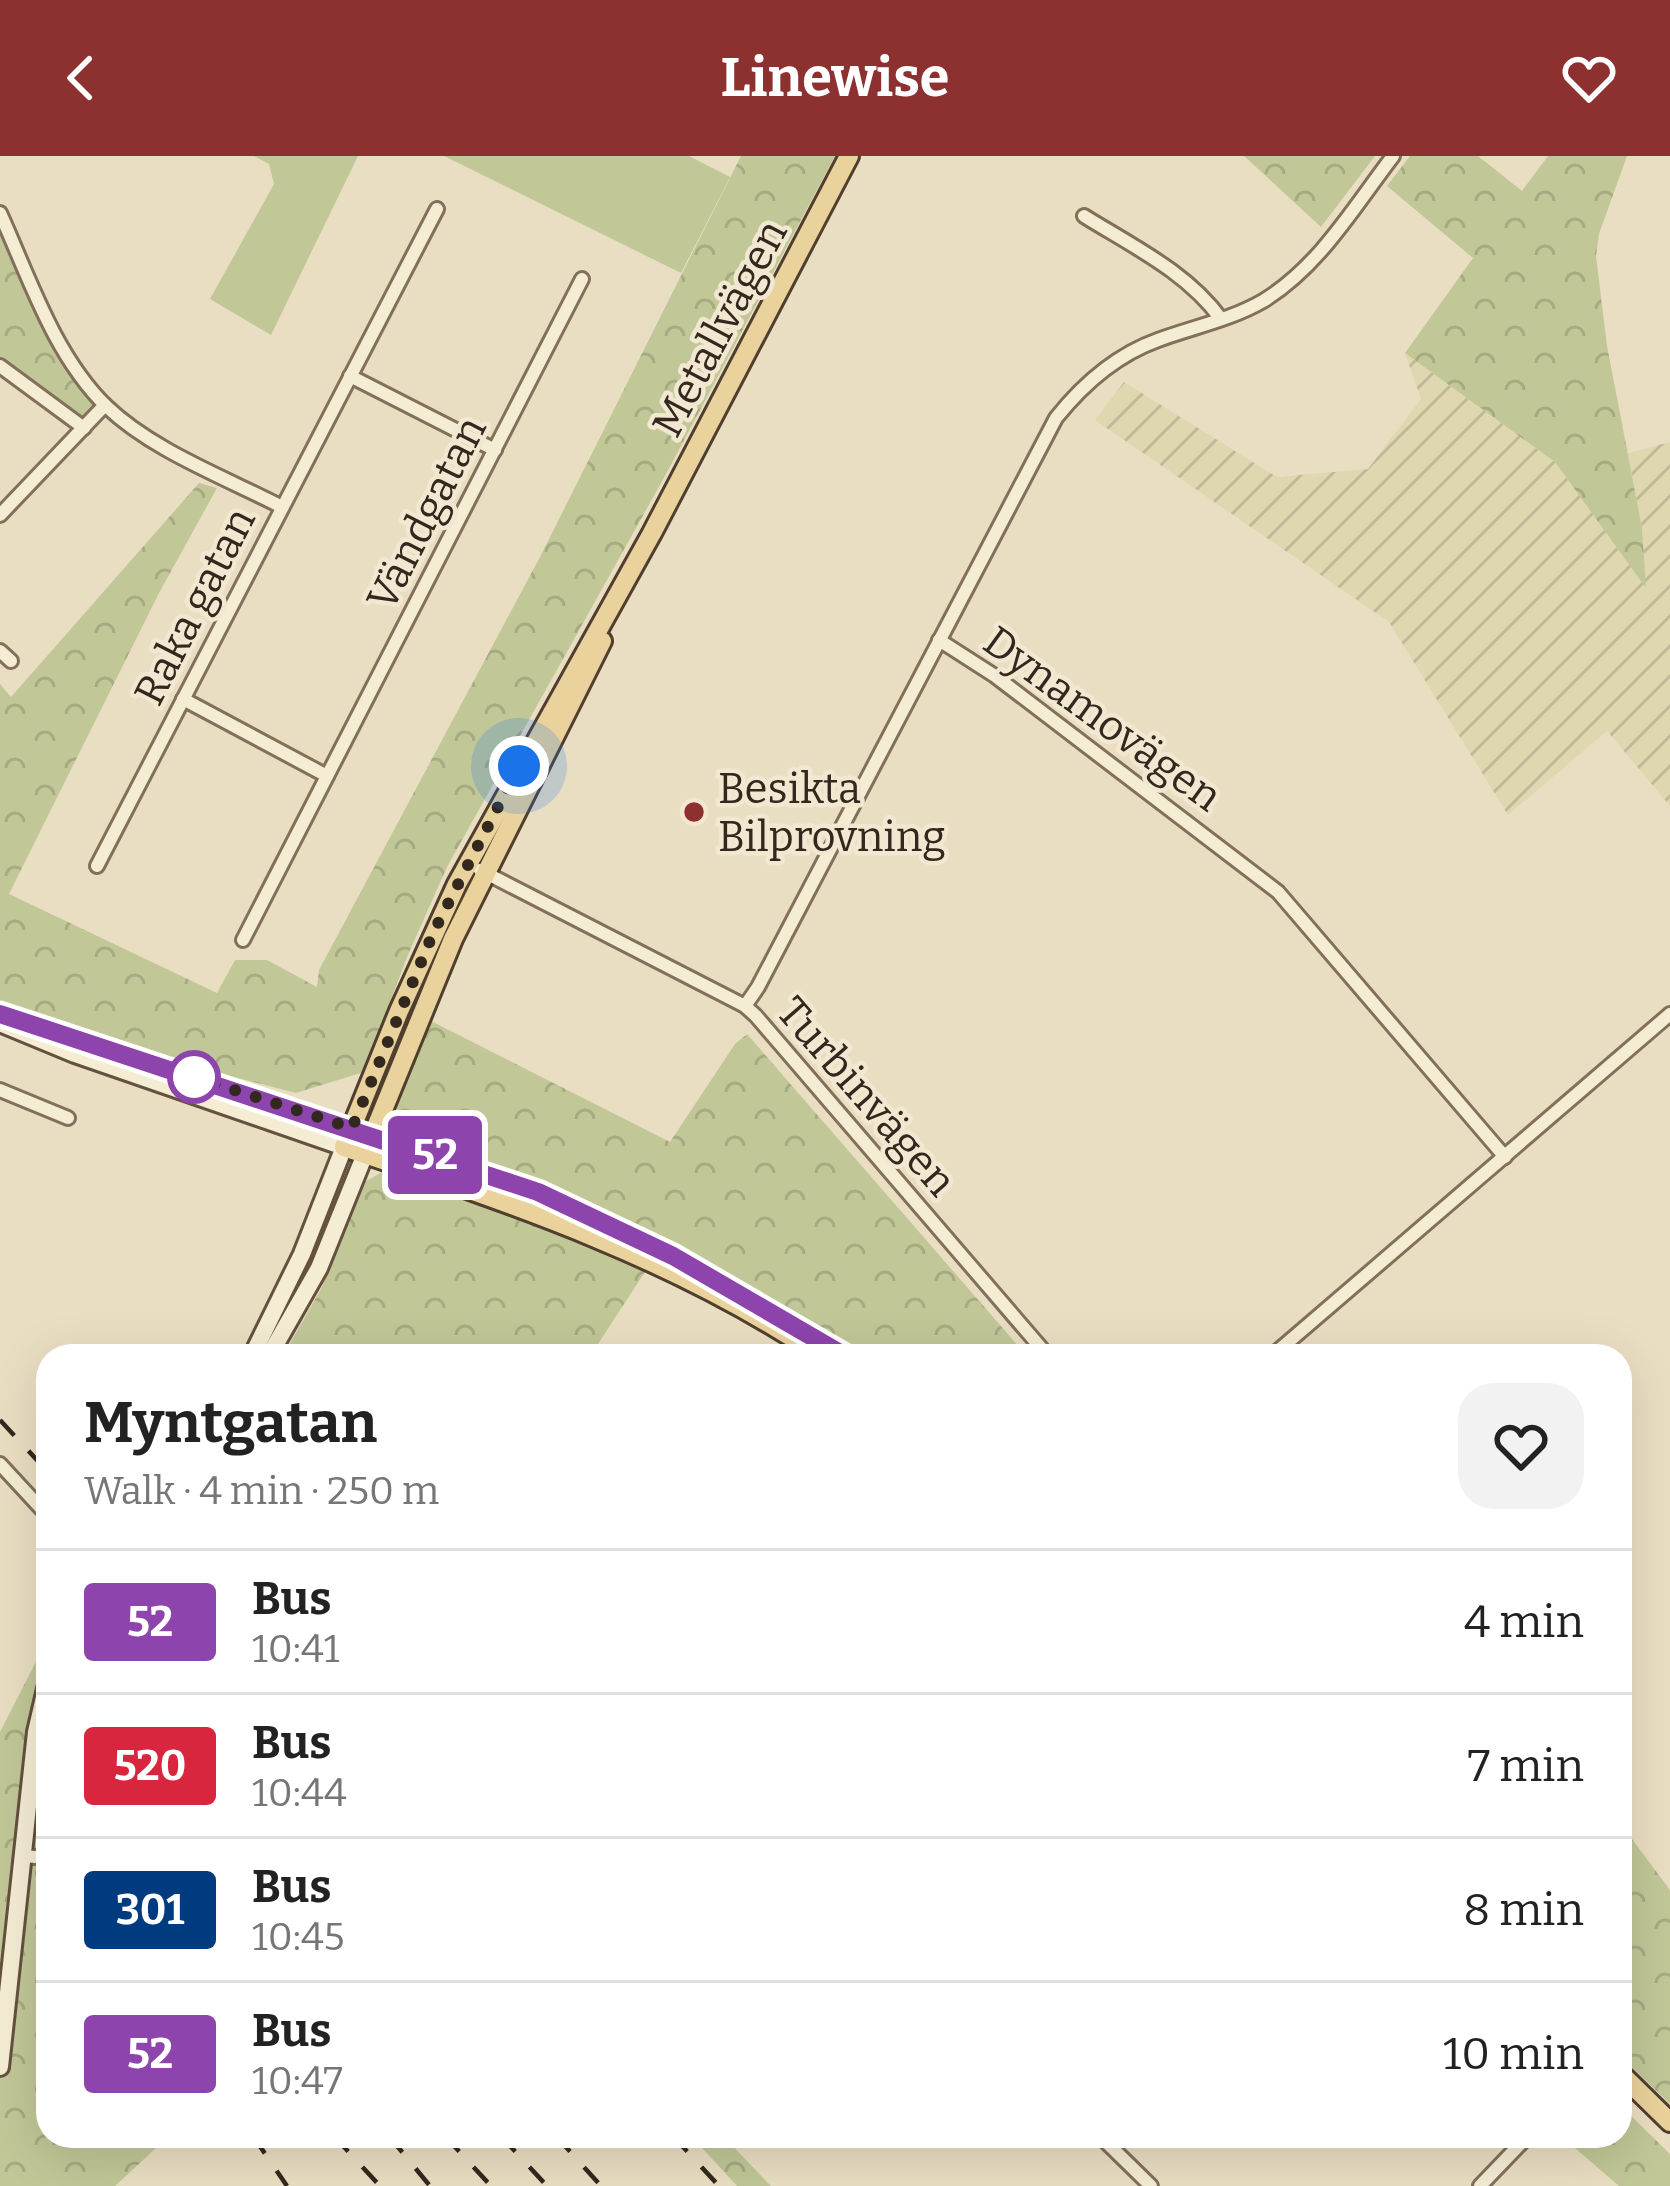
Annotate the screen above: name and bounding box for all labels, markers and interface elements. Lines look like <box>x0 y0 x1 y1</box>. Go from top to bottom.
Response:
icon: back <box>48 45 114 111</box>
icon: heart <box>1556 45 1622 111</box>
text: Linewise <box>721 46 949 110</box>
street label: Metallvägen <box>642 212 798 445</box>
street label: Vändgatan <box>357 408 497 619</box>
street label: Raka gatan <box>124 500 266 713</box>
street label: Dynamovägen <box>974 616 1231 822</box>
your location <box>489 736 549 796</box>
place label: Besikta Bilprovning <box>718 764 946 862</box>
marker: Besikta Bilprovning <box>681 799 707 825</box>
street label: Turbinvägen <box>766 987 966 1206</box>
unlabelled marker <box>169 1052 219 1102</box>
line badge: 52 <box>381 1116 489 1194</box>
text: 52 <box>412 1130 458 1180</box>
button: heart <box>1458 1383 1584 1509</box>
text: Myntgatan <box>84 1389 377 1457</box>
text: Walk · 4 min · 250 m <box>84 1468 439 1514</box>
text: Bus <box>252 1572 331 1626</box>
text: 4 min <box>1464 1595 1584 1649</box>
text: 52 <box>127 1597 173 1647</box>
text: 10:41 <box>252 1626 340 1672</box>
text: Bus <box>252 1716 331 1770</box>
text: 7 min <box>1468 1739 1584 1793</box>
text: 520 <box>114 1741 186 1791</box>
text: 10:44 <box>252 1770 347 1816</box>
text: Bus <box>252 1860 331 1914</box>
text: 8 min <box>1463 1883 1584 1937</box>
text: 301 <box>116 1885 184 1935</box>
text: 10:45 <box>252 1914 345 1960</box>
text: Bus <box>252 2004 331 2058</box>
text: 10 min <box>1443 2027 1584 2081</box>
text: 52 <box>127 2029 173 2079</box>
text: 10:47 <box>252 2058 343 2104</box>

